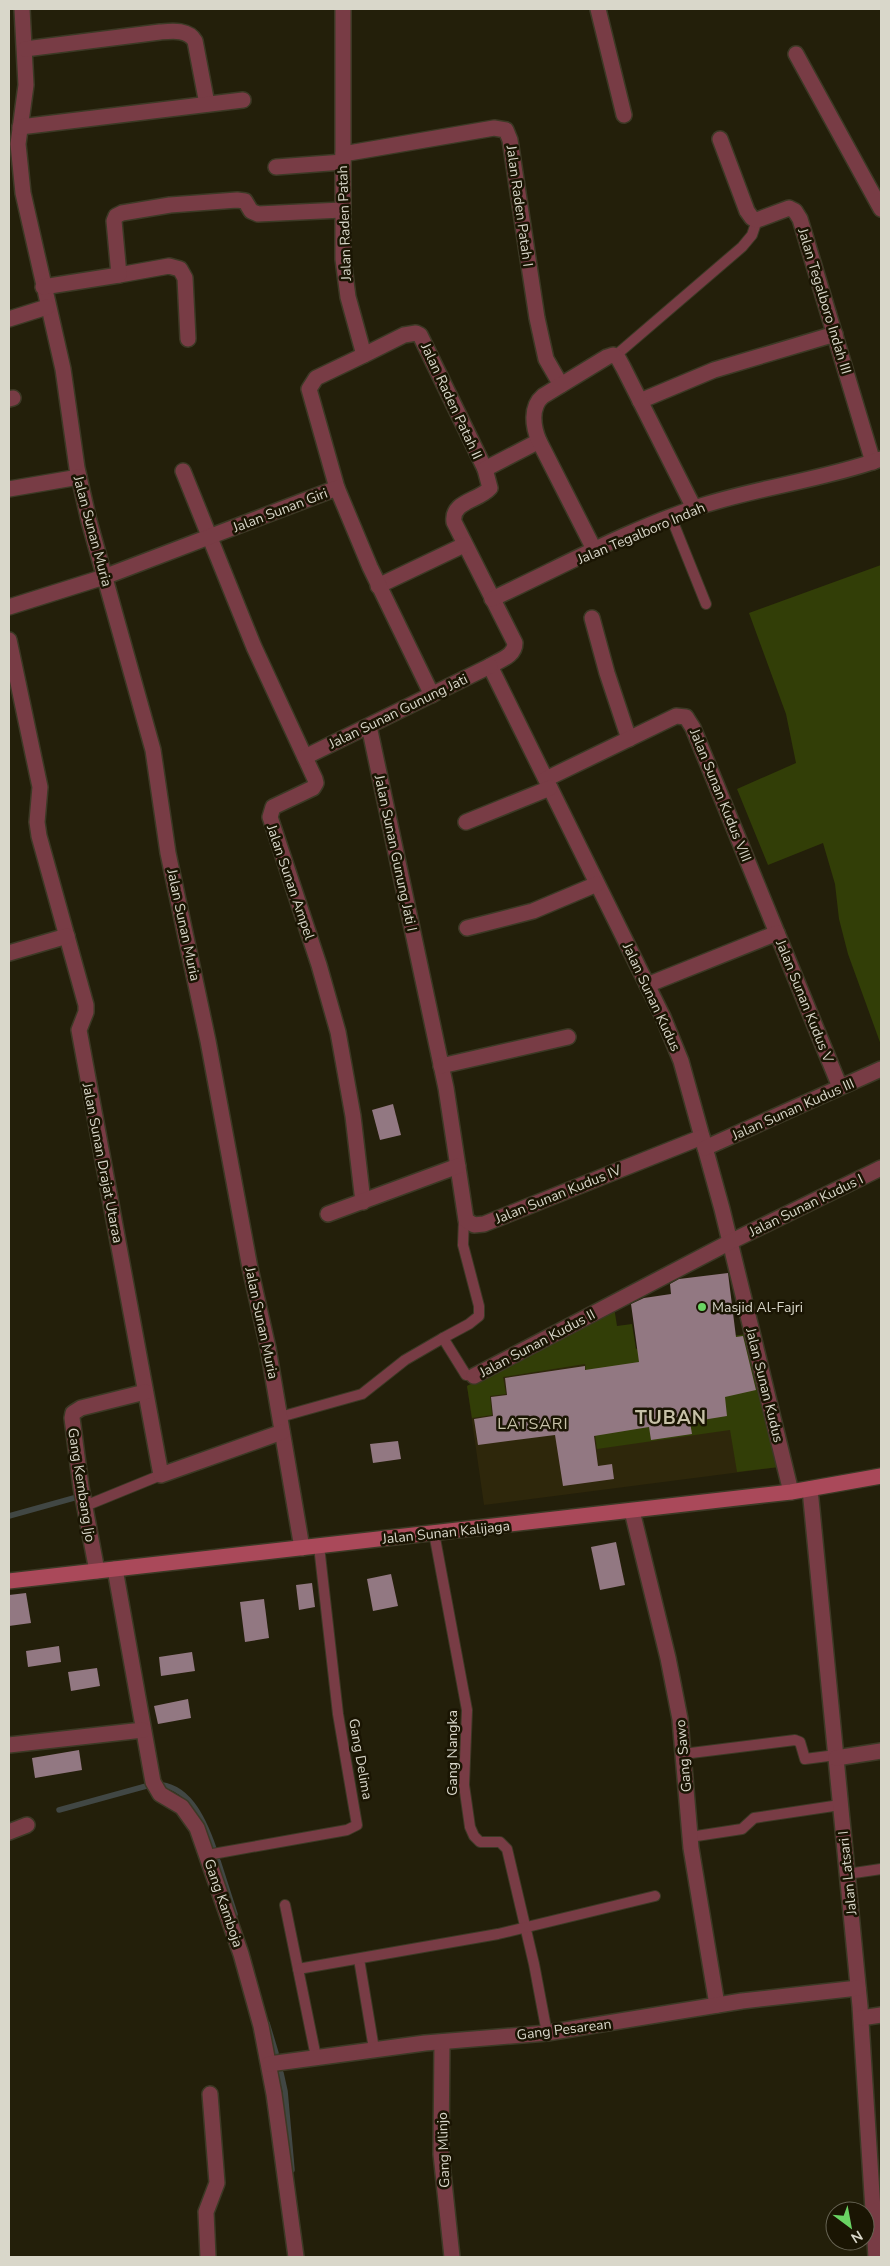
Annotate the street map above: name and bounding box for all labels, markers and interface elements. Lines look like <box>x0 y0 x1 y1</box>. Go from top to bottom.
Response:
street label: Jalan Raden Patah I <box>501 143 537 268</box>
street label: Jalan Raden Patah <box>333 165 356 282</box>
street label: Jalan Tegalboro Indah III <box>793 225 856 376</box>
street label: Jalan Raden Patah II <box>416 339 487 462</box>
street label: Jalan Sunan Muria <box>68 473 116 589</box>
street label: Jalan Sunan Giri <box>229 484 330 538</box>
street label: Jalan Tegalboro Indah <box>574 498 708 569</box>
street label: Jalan Sunan Gunung Jati <box>325 670 471 754</box>
street label: Jalan Sunan Kudus VIII <box>685 725 756 864</box>
street label: Jalan Sunan Gunung Jati I <box>369 772 421 933</box>
street label: Jalan Sunan Ampel <box>262 821 319 943</box>
street label: Jalan Sunan Muria <box>162 866 205 983</box>
street label: Jalan Sunan Kudus V <box>771 936 838 1066</box>
street label: Jalan Sunan Kudus <box>618 939 685 1055</box>
street label: Jalan Sunan Kudus III <box>728 1074 857 1145</box>
street label: Jalan Sunan Drajat Utaraa <box>77 1080 127 1245</box>
street label: Jalan Sunan Kudus IV <box>491 1160 624 1229</box>
street label: Jalan Sunan Kudus I <box>745 1170 866 1242</box>
street label: Jalan Sunan Muria <box>240 1264 283 1381</box>
place label: Masjid Al-Fajri <box>712 1298 803 1317</box>
marker: Masjid Al-Fajri <box>696 1301 708 1313</box>
street label: Jalan Sunan Kudus II <box>475 1305 598 1382</box>
street label: Jalan Sunan Kudus <box>741 1325 788 1445</box>
district label: TUBAN <box>635 1405 707 1431</box>
district label: LATSARI <box>497 1413 569 1435</box>
street label: Gang Kembang Ijo <box>63 1427 100 1544</box>
street label: Jalan Sunan Kalijaga <box>380 1516 511 1549</box>
street label: Gang Nangka <box>443 1710 462 1796</box>
street label: Gang Delima <box>344 1717 377 1801</box>
street label: Gang Sawo <box>671 1719 696 1793</box>
street label: Jalan Latsari I <box>834 1830 861 1917</box>
street label: Gang Kamboja <box>200 1856 248 1950</box>
street label: Gang Pesarean <box>516 2014 612 2045</box>
street label: Gang Mlinjo <box>433 2112 454 2188</box>
north arrow <box>825 2201 875 2251</box>
text: N <box>847 2226 866 2247</box>

